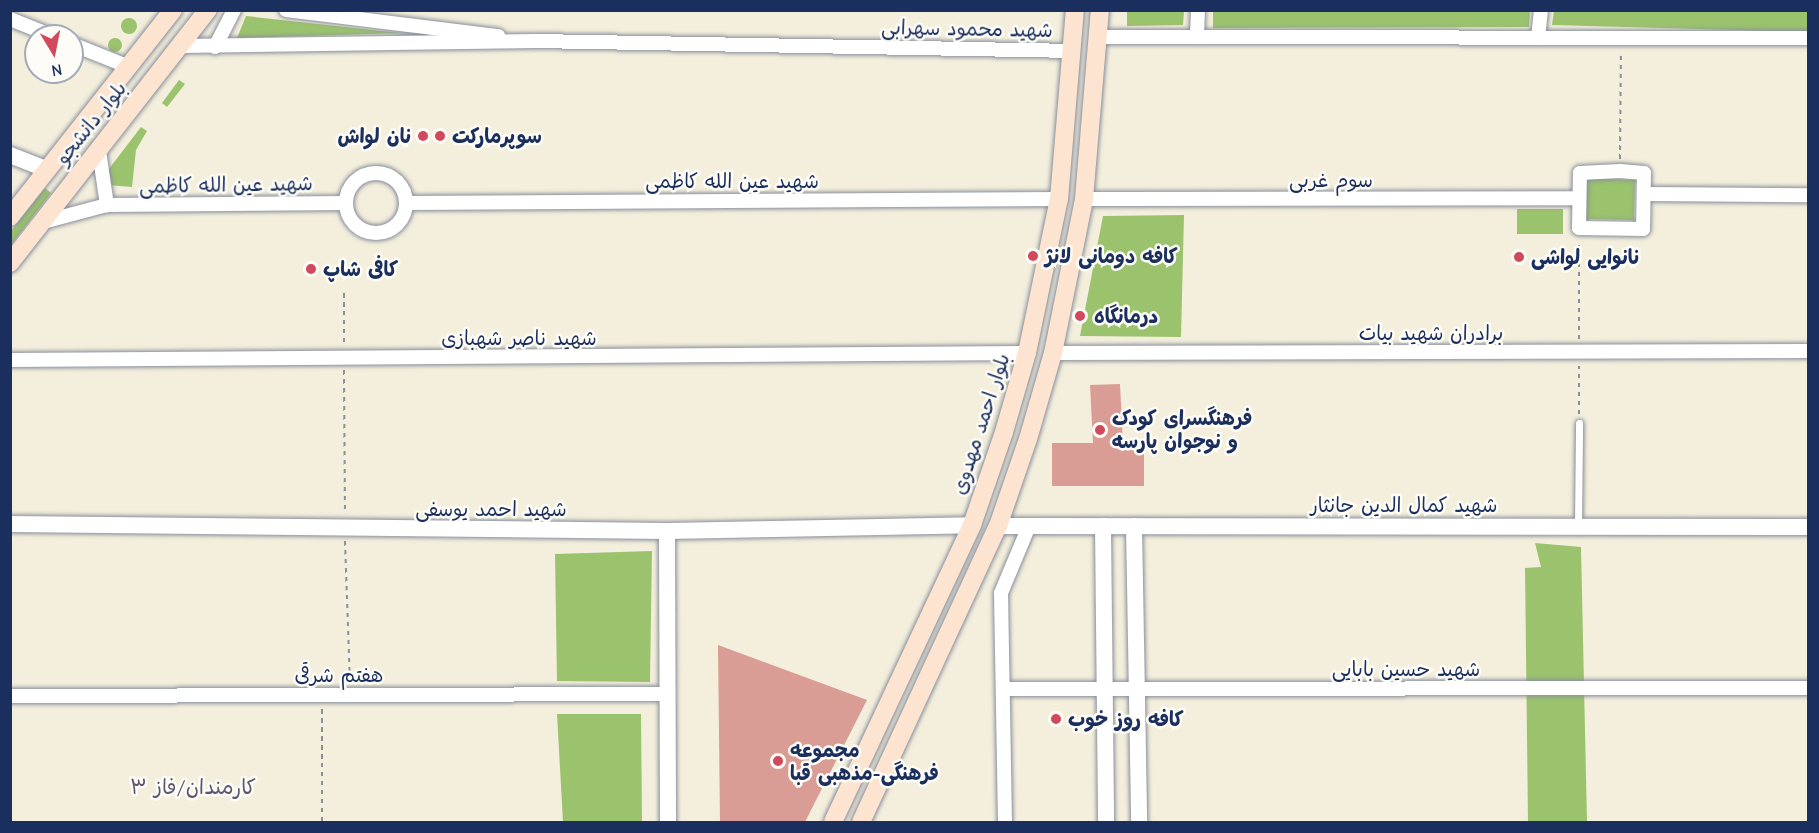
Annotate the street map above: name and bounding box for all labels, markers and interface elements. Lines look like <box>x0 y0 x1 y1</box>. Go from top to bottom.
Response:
street label: شهید محمود سهرابی <box>881 16 1053 42</box>
north arrow <box>24 24 84 84</box>
text: N <box>50 60 63 80</box>
street label: بلوار دانشجو <box>50 77 132 169</box>
place label: نان لواش <box>337 124 411 148</box>
place label: سوپرمارکت <box>452 124 542 148</box>
marker: نان لواش <box>416 129 430 143</box>
marker: سوپرمارکت <box>433 129 447 143</box>
street label: سوم غربی <box>1289 168 1373 192</box>
street label: شهید عین الله کاظمی <box>645 169 819 193</box>
street label: شهید عین الله کاظمی <box>139 171 313 199</box>
place label: کافه دومانی لانژ <box>1045 244 1178 268</box>
place label: نانوایی لواشی <box>1531 245 1641 269</box>
marker: کافه دومانی لانژ <box>1026 249 1040 263</box>
marker: نانوایی لواشی <box>1512 250 1526 264</box>
place label: کافی شاپ <box>323 257 398 281</box>
marker: کافی شاپ <box>304 262 318 276</box>
place label: درمانگاه <box>1094 304 1158 328</box>
marker: درمانگاه <box>1071 307 1089 325</box>
street label: برادران شهید بیات <box>1359 321 1503 345</box>
street label: شهید ناصر شهبازی <box>441 326 597 350</box>
street label: بلوار احمد مهدوی <box>947 350 1015 498</box>
place label: فرهنگسرای کودک و نوجوان پارسه <box>1112 406 1252 453</box>
marker: فرهنگسرای کودک و نوجوان پارسه <box>1093 423 1107 437</box>
street label: شهید کمال الدین جانثار <box>1310 493 1498 517</box>
street label: شهید احمد یوسفی <box>415 497 567 521</box>
street label: شهید حسین بابایی <box>1332 657 1480 681</box>
street label: هفتم شرقی <box>295 663 383 687</box>
place label: کافه روز خوب <box>1068 707 1183 731</box>
marker: کافه روز خوب <box>1049 712 1063 726</box>
place label: مجموعه فرهنگی-مذهبی قبا <box>790 738 939 785</box>
marker: مجموعه فرهنگی-مذهبی قبا <box>771 754 785 768</box>
district label: کارمندان/فاز ۳ <box>130 774 256 800</box>

